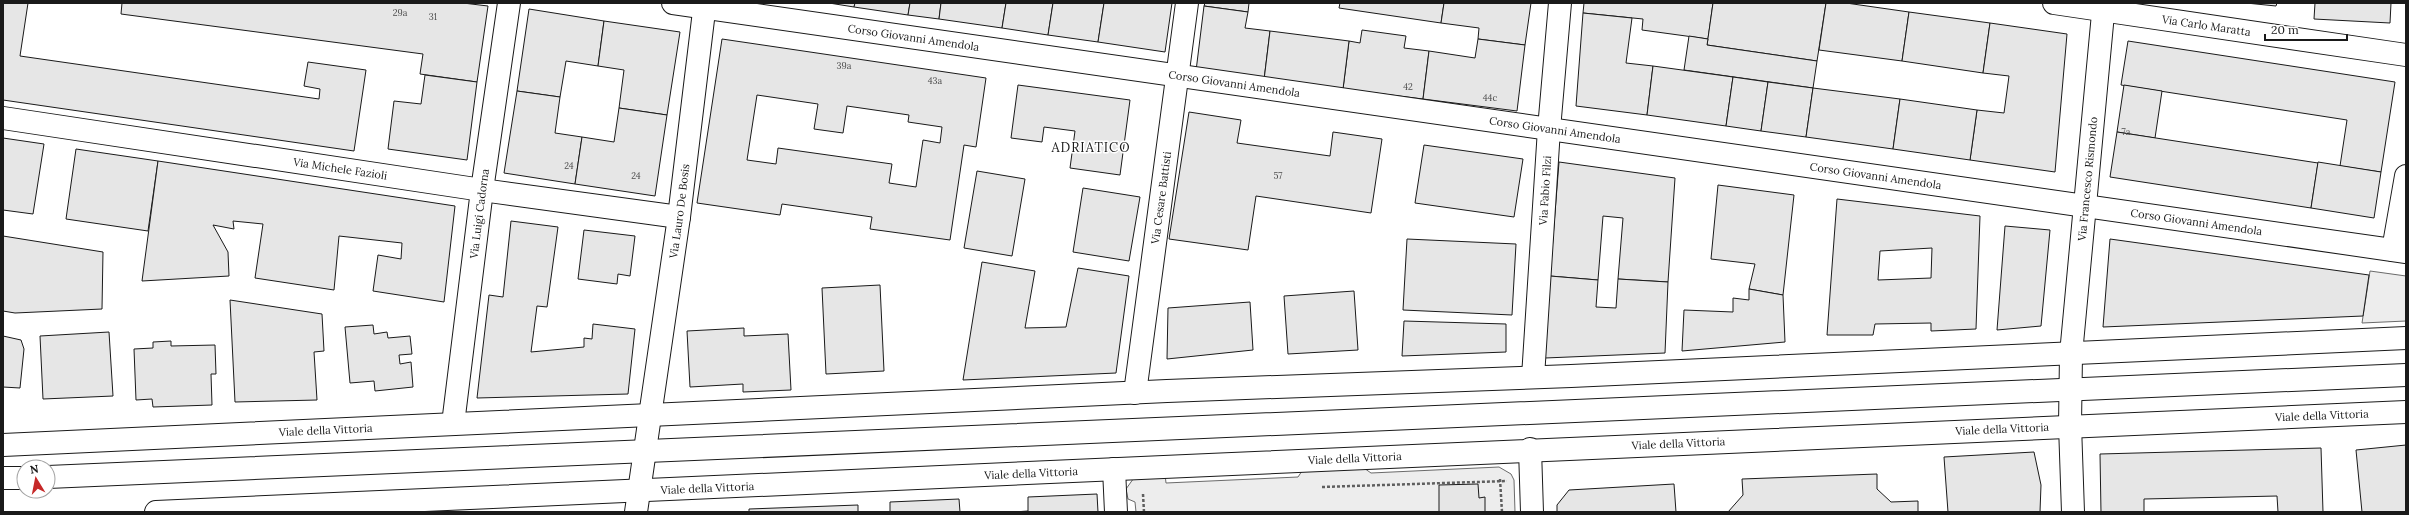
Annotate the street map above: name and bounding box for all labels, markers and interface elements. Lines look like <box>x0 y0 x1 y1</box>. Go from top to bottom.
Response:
house number: 29a <box>393 7 408 18</box>
house number: 31 <box>429 11 437 22</box>
street label: Via Carlo Maratta <box>2160 12 2252 39</box>
scale bar <box>2265 16 2347 42</box>
street label: Corso Giovanni Amendola <box>847 21 981 54</box>
text: 20 m <box>2271 22 2299 37</box>
house number: 39a <box>837 60 852 71</box>
street label: Corso Giovanni Amendola <box>1168 67 1301 100</box>
house number: 43a <box>928 75 943 86</box>
house number: 42 <box>1403 81 1413 92</box>
house number: 44c <box>1483 92 1497 103</box>
street label: Corso Giovanni Amendola <box>1488 113 1622 146</box>
street label: Via Francesco Rismondo <box>2075 116 2100 243</box>
house number: 7a <box>2122 126 2131 137</box>
district label: ADRIATICO <box>1050 139 1131 156</box>
street label: Via Cesare Battisti <box>1148 151 1174 246</box>
street label: Via Michele Fazioli <box>291 155 388 183</box>
street label: Via Fabio Filzi <box>1536 155 1554 227</box>
street label: Corso Giovanni Amendola <box>1809 159 1943 192</box>
house number: 24 <box>564 160 574 171</box>
street label: Via Lauro De Bosis <box>666 163 692 260</box>
street label: Via Luigi Cadorna <box>466 167 492 260</box>
house number: 24 <box>631 170 641 181</box>
house number: 57 <box>1273 170 1283 181</box>
street label: Corso Giovanni Amendola <box>2130 206 2263 238</box>
street label: Viale della Vittoria <box>2274 406 2369 424</box>
street label: Viale della Vittoria <box>1954 420 2050 438</box>
street label: Viale della Vittoria <box>277 421 373 439</box>
street label: Viale della Vittoria <box>1630 434 1726 453</box>
street label: Viale della Vittoria <box>1307 449 1402 467</box>
north arrow <box>16 459 56 499</box>
text: N <box>29 461 40 477</box>
street label: Viale della Vittoria <box>983 464 1079 482</box>
street label: Viale della Vittoria <box>659 479 755 497</box>

